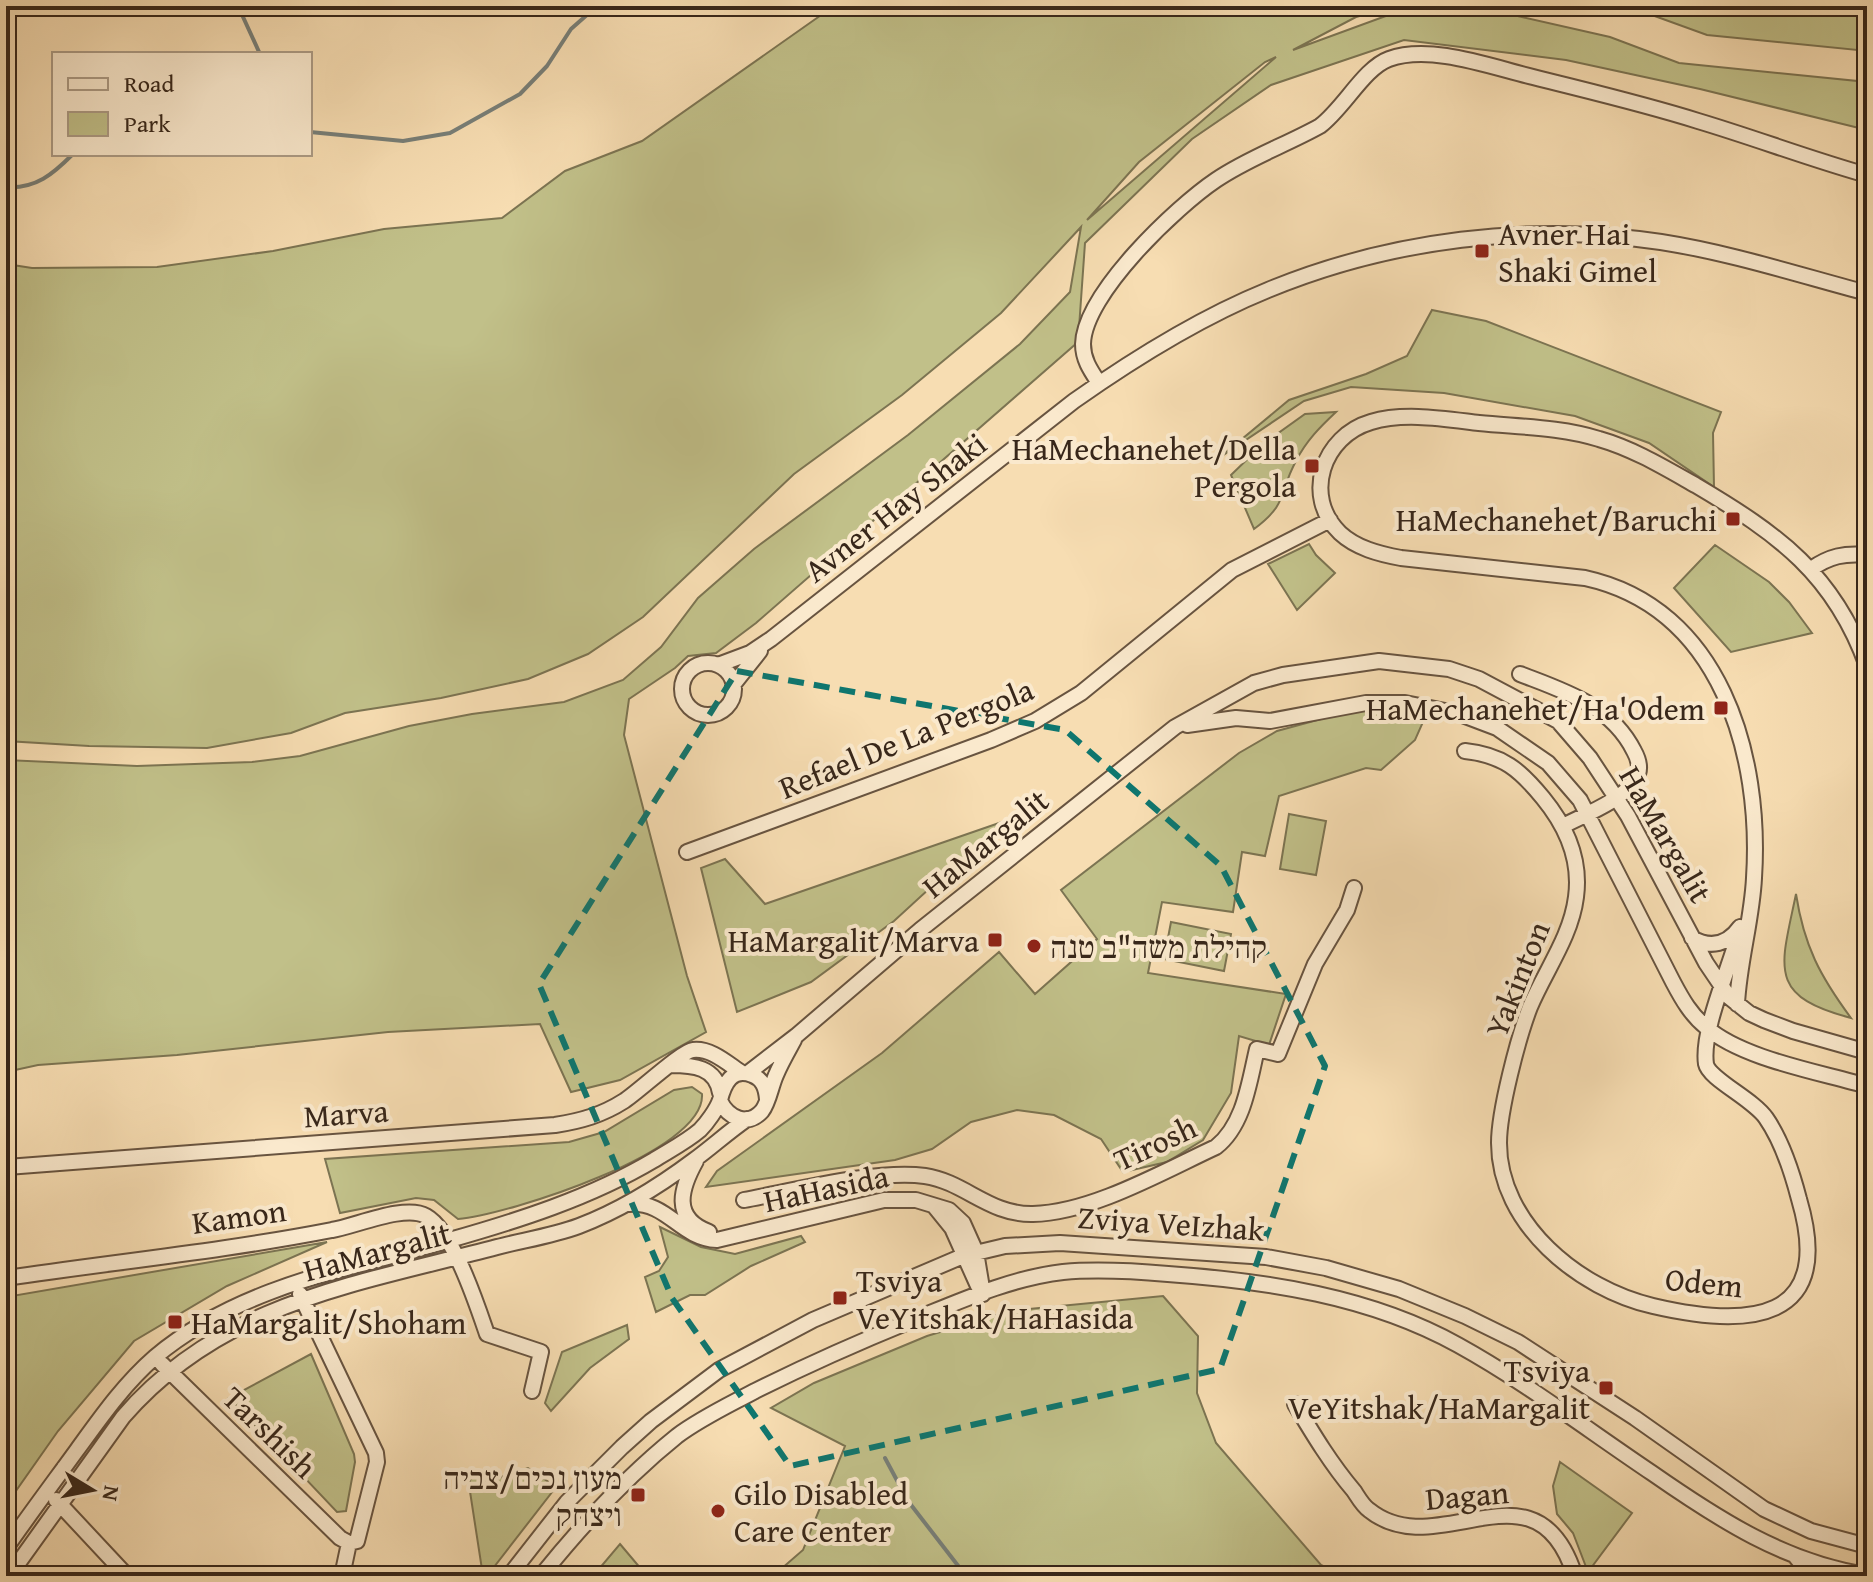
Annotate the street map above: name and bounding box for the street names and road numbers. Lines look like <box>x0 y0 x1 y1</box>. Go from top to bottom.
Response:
street label: Avner Hay Shaki <box>794 421 996 593</box>
street label: Refael De La Pergola <box>772 665 1040 811</box>
street label: HaMargalit <box>1608 757 1724 911</box>
street label: HaMargalit <box>911 777 1059 909</box>
street label: Yakinton <box>1473 914 1562 1044</box>
street label: Marva <box>302 1087 390 1139</box>
street label: Tirosh <box>1106 1103 1204 1183</box>
street label: HaHasida <box>759 1152 893 1224</box>
street label: Kamon <box>189 1186 289 1246</box>
street label: Zviya VeIzhak <box>1076 1193 1267 1253</box>
street label: HaMargalit <box>298 1209 456 1293</box>
street label: Odem <box>1663 1255 1745 1309</box>
street label: Tarshish <box>212 1375 328 1489</box>
street label: Dagan <box>1423 1468 1511 1522</box>

